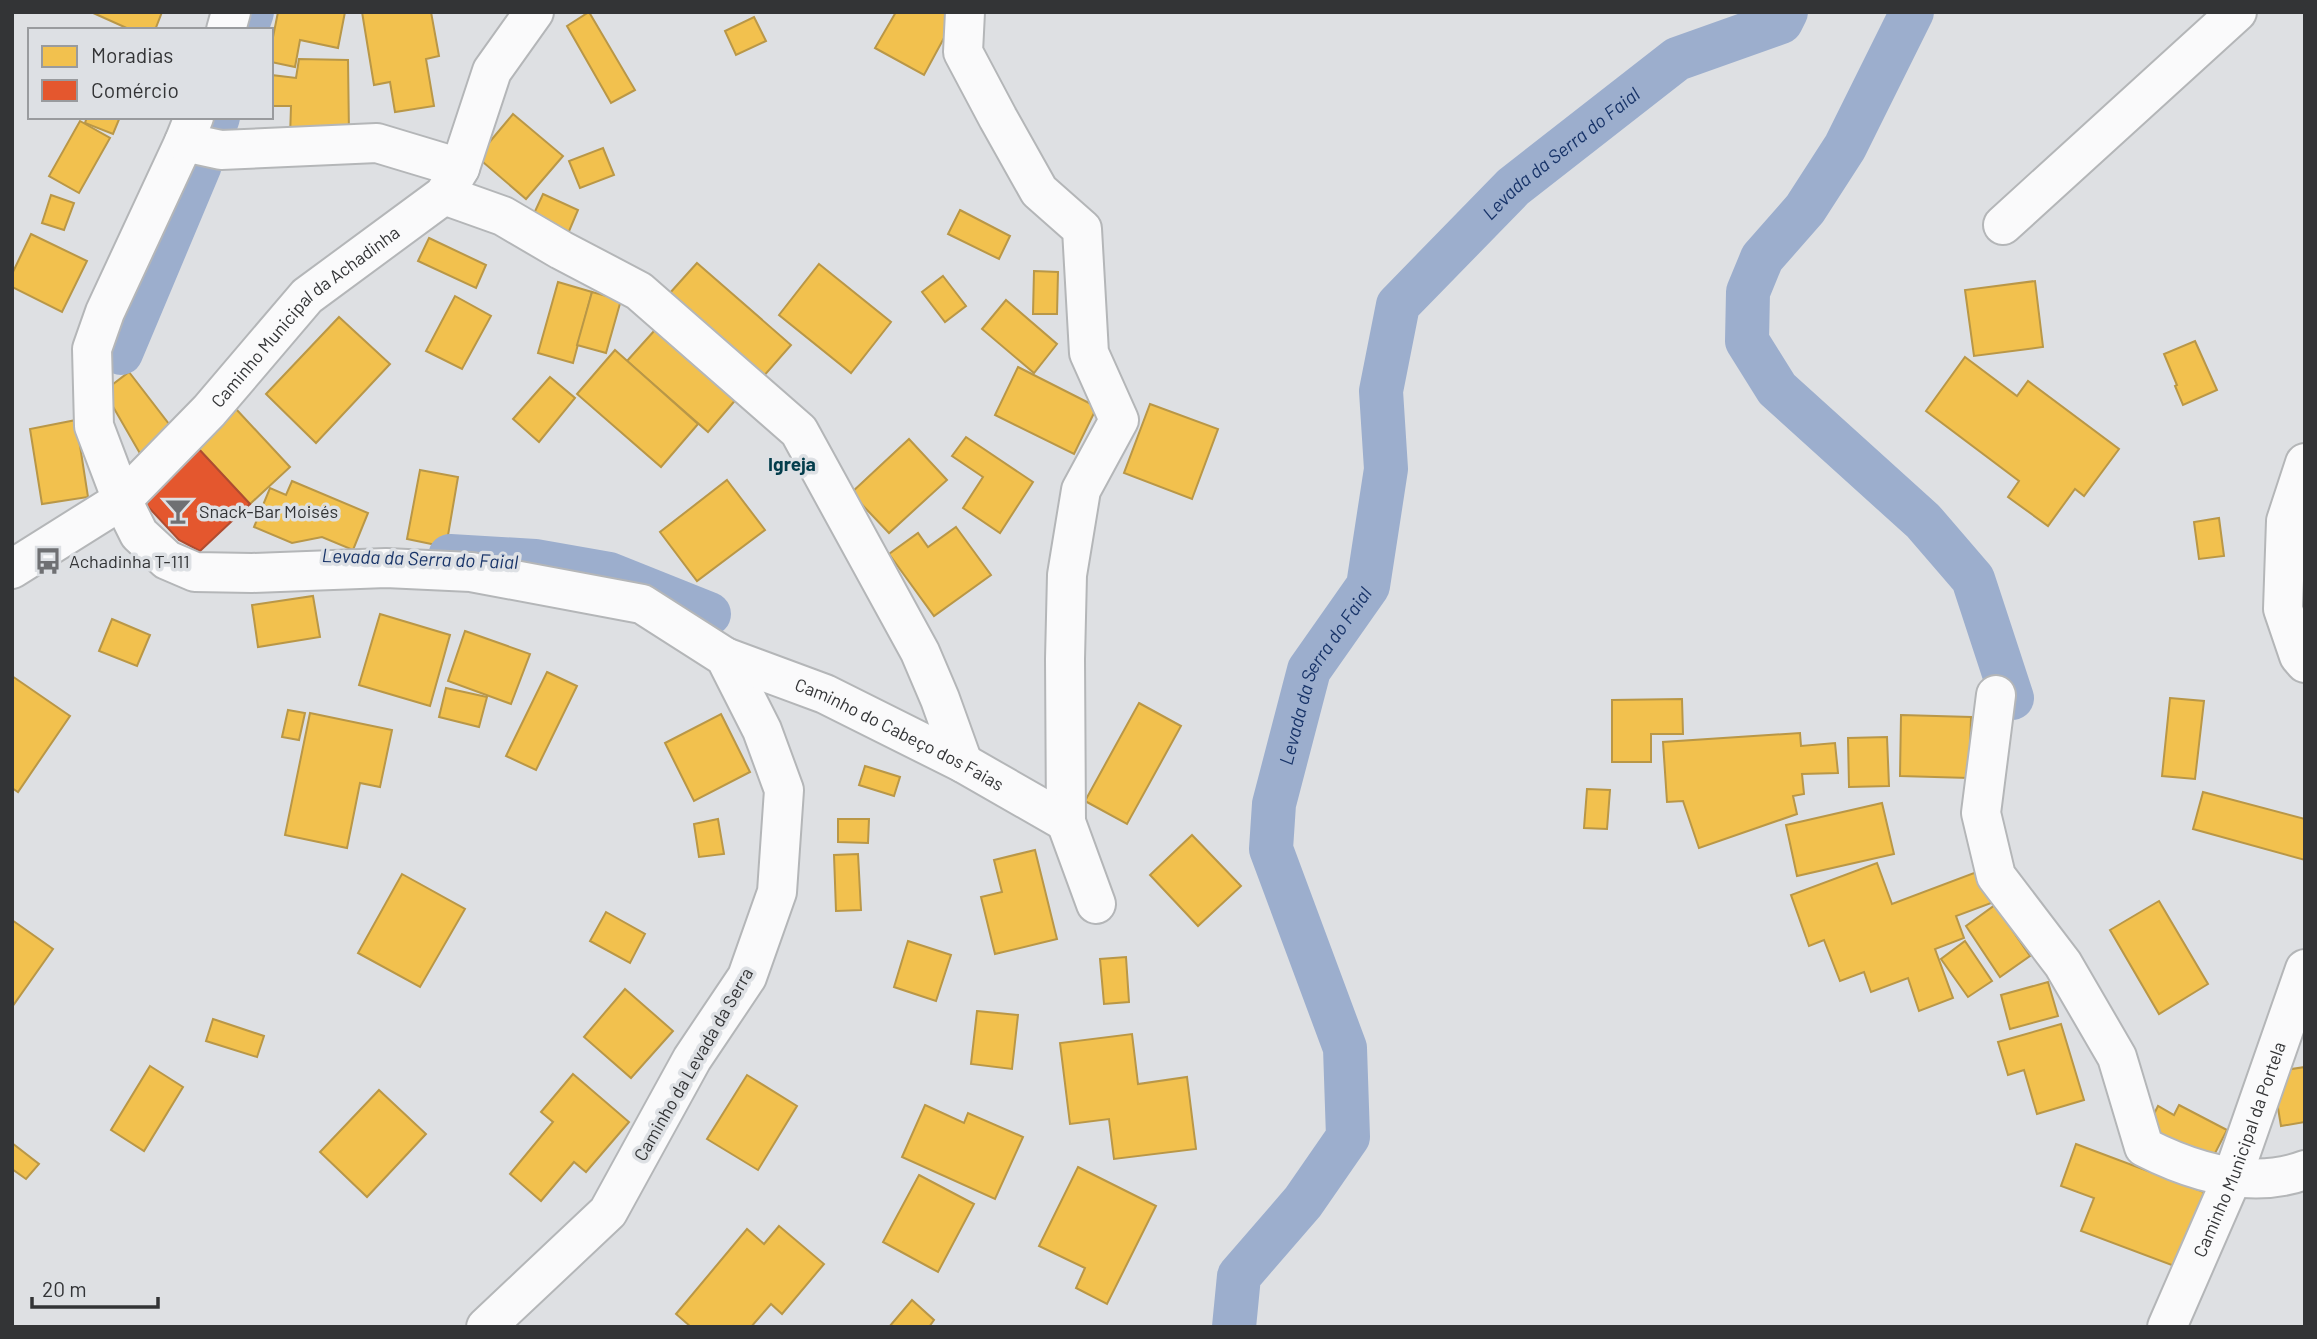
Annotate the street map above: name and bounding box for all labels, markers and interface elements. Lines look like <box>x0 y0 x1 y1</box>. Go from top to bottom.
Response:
legend <box>28 28 273 119</box>
text: Moradias <box>91 42 173 67</box>
text: Comércio <box>91 77 179 102</box>
water label: Levada da Serra do Faial <box>1477 81 1644 224</box>
street label: Caminho Municipal da Achadinha <box>206 221 404 412</box>
district label: Igreja <box>768 452 816 475</box>
bar icon: Snack-Bar Moisés <box>163 496 193 526</box>
place label: Snack-Bar Moisés <box>199 500 338 522</box>
water label: Levada da Serra do Faial <box>321 543 519 573</box>
bus stop icon: Achadinha T-111 <box>33 546 63 576</box>
place label: Achadinha T-111 <box>69 550 190 572</box>
water label: Levada da Serra do Faial <box>1273 582 1376 767</box>
street label: Caminho do Cabeço dos Faias <box>792 673 1008 795</box>
street label: Caminho da Levada da Serra <box>629 963 757 1165</box>
street label: Caminho Municipal da Portela <box>2188 1039 2290 1260</box>
scale bar <box>32 1266 158 1310</box>
text: 20 m <box>42 1276 87 1301</box>

